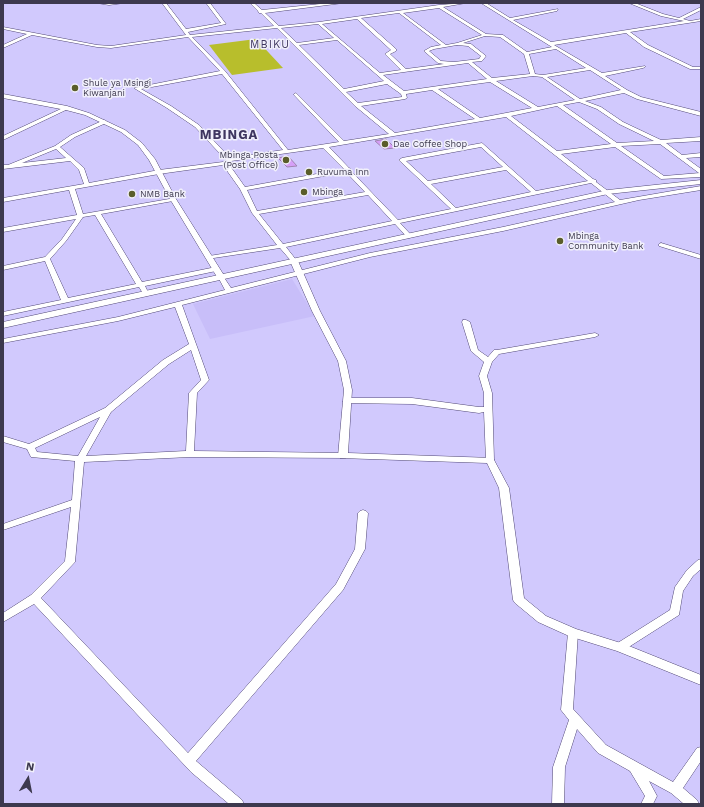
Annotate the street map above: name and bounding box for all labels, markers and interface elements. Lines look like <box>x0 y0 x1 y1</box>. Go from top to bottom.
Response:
district label: MBIKU <box>250 38 290 52</box>
place label: Shule ya Msingi Kiwanjani <box>83 78 151 99</box>
marker: Shule ya Msingi Kiwanjani <box>70 83 80 93</box>
district label: MBINGA <box>200 127 258 143</box>
marker: Dae Coffee Shop <box>380 139 390 149</box>
place label: Dae Coffee Shop <box>393 139 467 149</box>
place label: Mbinga Posta (Post Office) <box>219 150 278 171</box>
marker: Mbinga Posta (Post Office) <box>281 155 291 165</box>
marker: Ruvuma Inn <box>304 167 314 177</box>
place label: Ruvuma Inn <box>317 167 369 177</box>
marker: Mbinga <box>299 187 309 197</box>
place label: Mbinga <box>312 187 343 197</box>
marker: NMB Bank <box>127 189 137 199</box>
place label: NMB Bank <box>140 189 185 199</box>
place label: Mbinga Community Bank <box>568 231 643 252</box>
marker: Mbinga Community Bank <box>555 236 565 246</box>
north arrow <box>8 759 48 799</box>
text: N <box>25 760 35 774</box>

